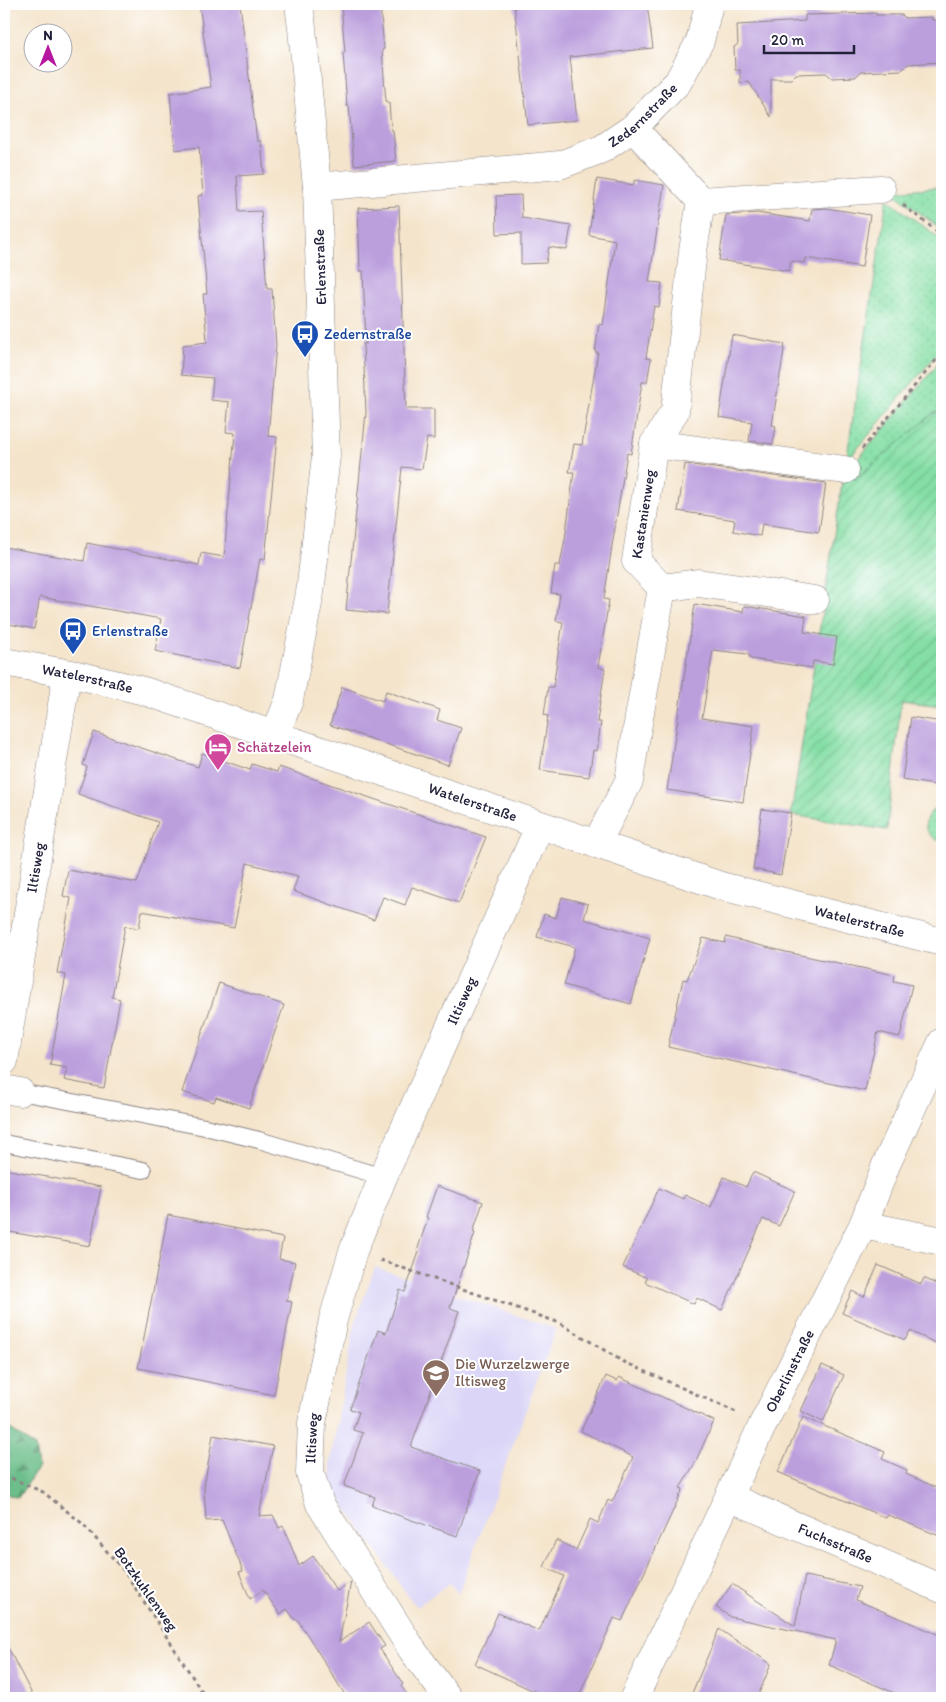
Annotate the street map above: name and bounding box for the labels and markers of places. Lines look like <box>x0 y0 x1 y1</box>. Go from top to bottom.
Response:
bus stop icon: Zedernstraße <box>290 319 320 358</box>
place label: Zedernstraße <box>324 325 412 343</box>
bus stop icon: Erlenstraße <box>58 616 88 655</box>
place label: Erlenstraße <box>92 622 168 640</box>
hotel icon: Schätzelein <box>203 732 233 771</box>
place label: Schätzelein <box>237 738 312 756</box>
place label: Die Wurzelzwerge Iltisweg <box>455 1355 570 1390</box>
school or university icon: Die Wurzelzwerge Iltisweg <box>421 1358 451 1397</box>

